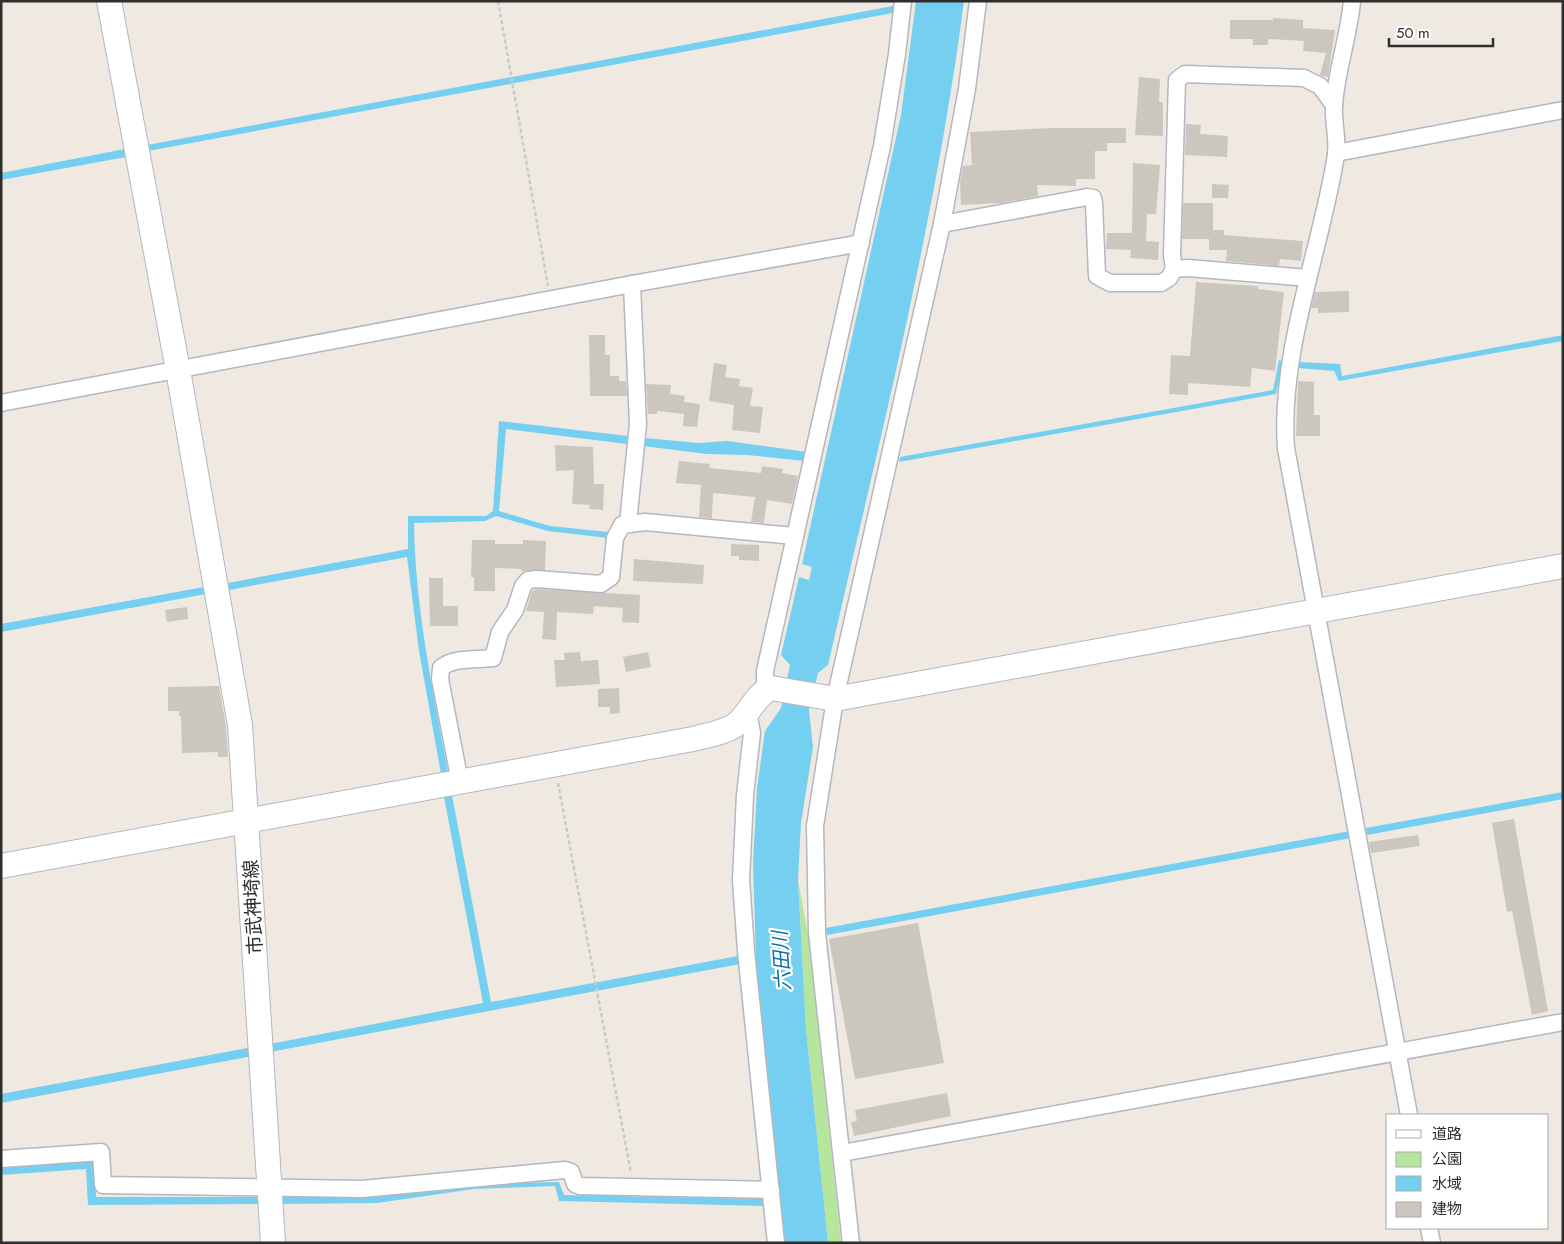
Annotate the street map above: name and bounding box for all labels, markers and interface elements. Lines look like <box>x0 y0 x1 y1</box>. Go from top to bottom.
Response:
scale bar <box>1389 15 1493 47</box>
text: 50 m <box>1396 22 1430 44</box>
street label: 市武神埼線 <box>237 859 269 955</box>
water label: 六田川 <box>765 928 799 992</box>
legend <box>1386 1114 1549 1229</box>
text: 道路 <box>1432 1123 1462 1145</box>
text: 公園 <box>1432 1148 1462 1170</box>
text: 水域 <box>1432 1173 1462 1195</box>
text: 建物 <box>1432 1198 1462 1220</box>

